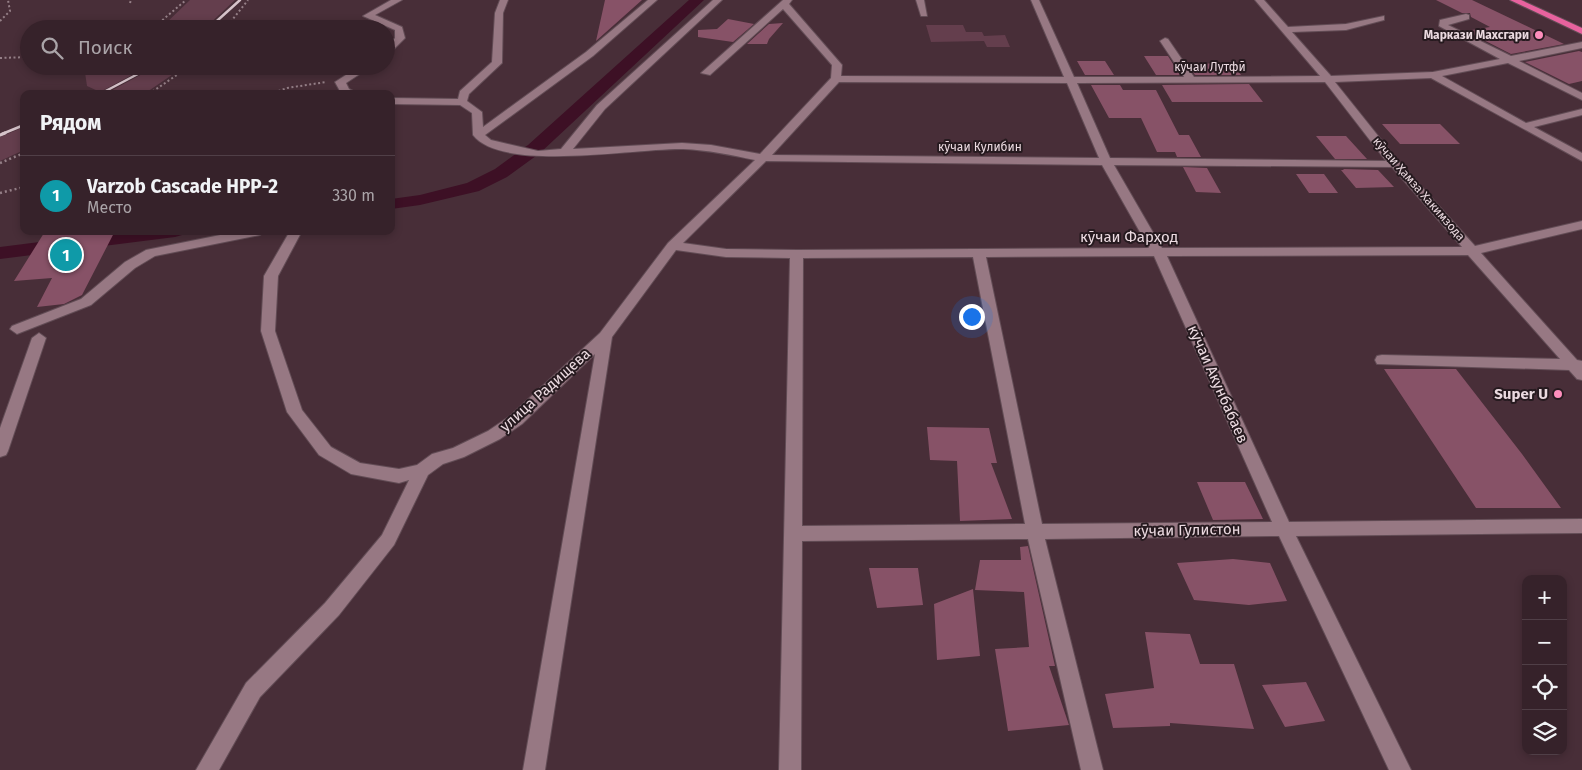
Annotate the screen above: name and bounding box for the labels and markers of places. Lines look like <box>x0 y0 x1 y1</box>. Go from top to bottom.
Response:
place label: Маркази Махсгари <box>1424 28 1529 42</box>
marker: Маркази Махсгари <box>1533 29 1545 41</box>
pin: 1 <box>50 236 82 274</box>
place label: Super U <box>1494 385 1548 403</box>
marker: Super U <box>1552 388 1564 400</box>

